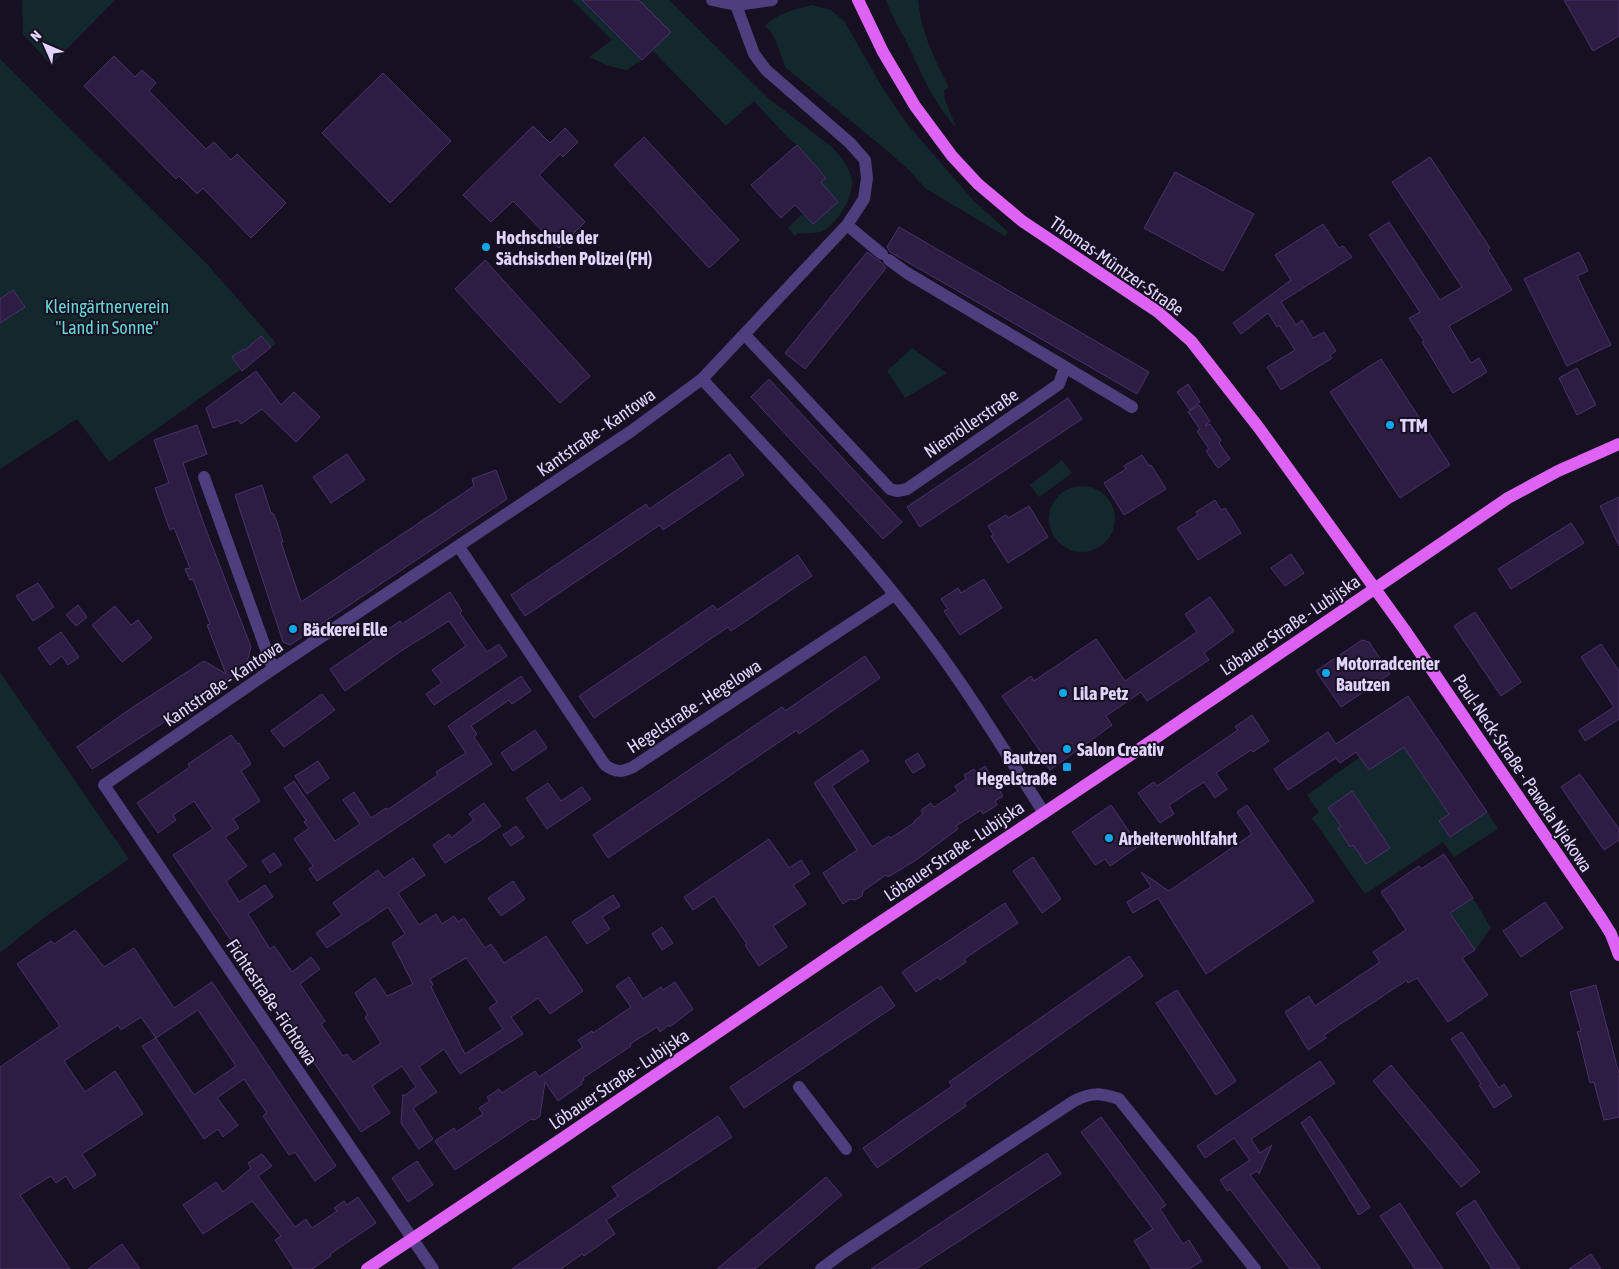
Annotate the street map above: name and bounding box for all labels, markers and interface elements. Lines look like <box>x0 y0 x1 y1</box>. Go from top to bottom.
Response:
north arrow <box>20 20 70 70</box>
text: N <box>27 27 44 44</box>
street label: Thomas-Müntzer-Straße <box>1046 212 1188 320</box>
place label: Hochschule der Sächsischen Polizei (FH) <box>496 227 652 269</box>
marker: Hochschule der Sächsischen Polizei (FH) <box>480 241 492 253</box>
park label: Kleingärtnerverein "Land in Sonne" <box>45 296 169 338</box>
street label: Kantstraße - Kantowa <box>533 383 659 481</box>
street label: Niemöllerstraße <box>920 384 1022 462</box>
place label: TTM <box>1400 415 1428 436</box>
marker: TTM <box>1384 419 1396 431</box>
street label: Löbauer Straße - Lubijska <box>1216 570 1364 680</box>
place label: Bäckerei Elle <box>303 619 388 640</box>
marker: Bäckerei Elle <box>287 623 299 635</box>
street label: Kantstraße - Kantowa <box>159 635 287 731</box>
place label: Motorradcenter Bautzen <box>1336 653 1440 695</box>
street label: Hegelstraße - Hegelowa <box>623 655 765 757</box>
marker: Motorradcenter Bautzen <box>1320 667 1332 679</box>
street label: Paul-Neck-Straße - Pawoła Njekowa <box>1449 670 1597 876</box>
place label: Lila Petz <box>1073 683 1129 704</box>
marker: Lila Petz <box>1057 687 1069 699</box>
place label: Salon Creativ <box>1077 739 1164 760</box>
marker: Salon Creativ <box>1061 743 1073 755</box>
place label: Bautzen Hegelstraße <box>977 747 1057 789</box>
marker: Bautzen Hegelstraße <box>1061 761 1073 773</box>
street label: Löbauer Straße - Lubijska <box>880 796 1028 906</box>
place label: Arbeiterwohlfahrt <box>1118 828 1238 849</box>
marker: Arbeiterwohlfahrt <box>1103 832 1115 844</box>
street label: Fichtestraße -Fichtowa <box>222 935 322 1069</box>
street label: Löbauer Straße - Lubijska <box>545 1024 693 1134</box>

